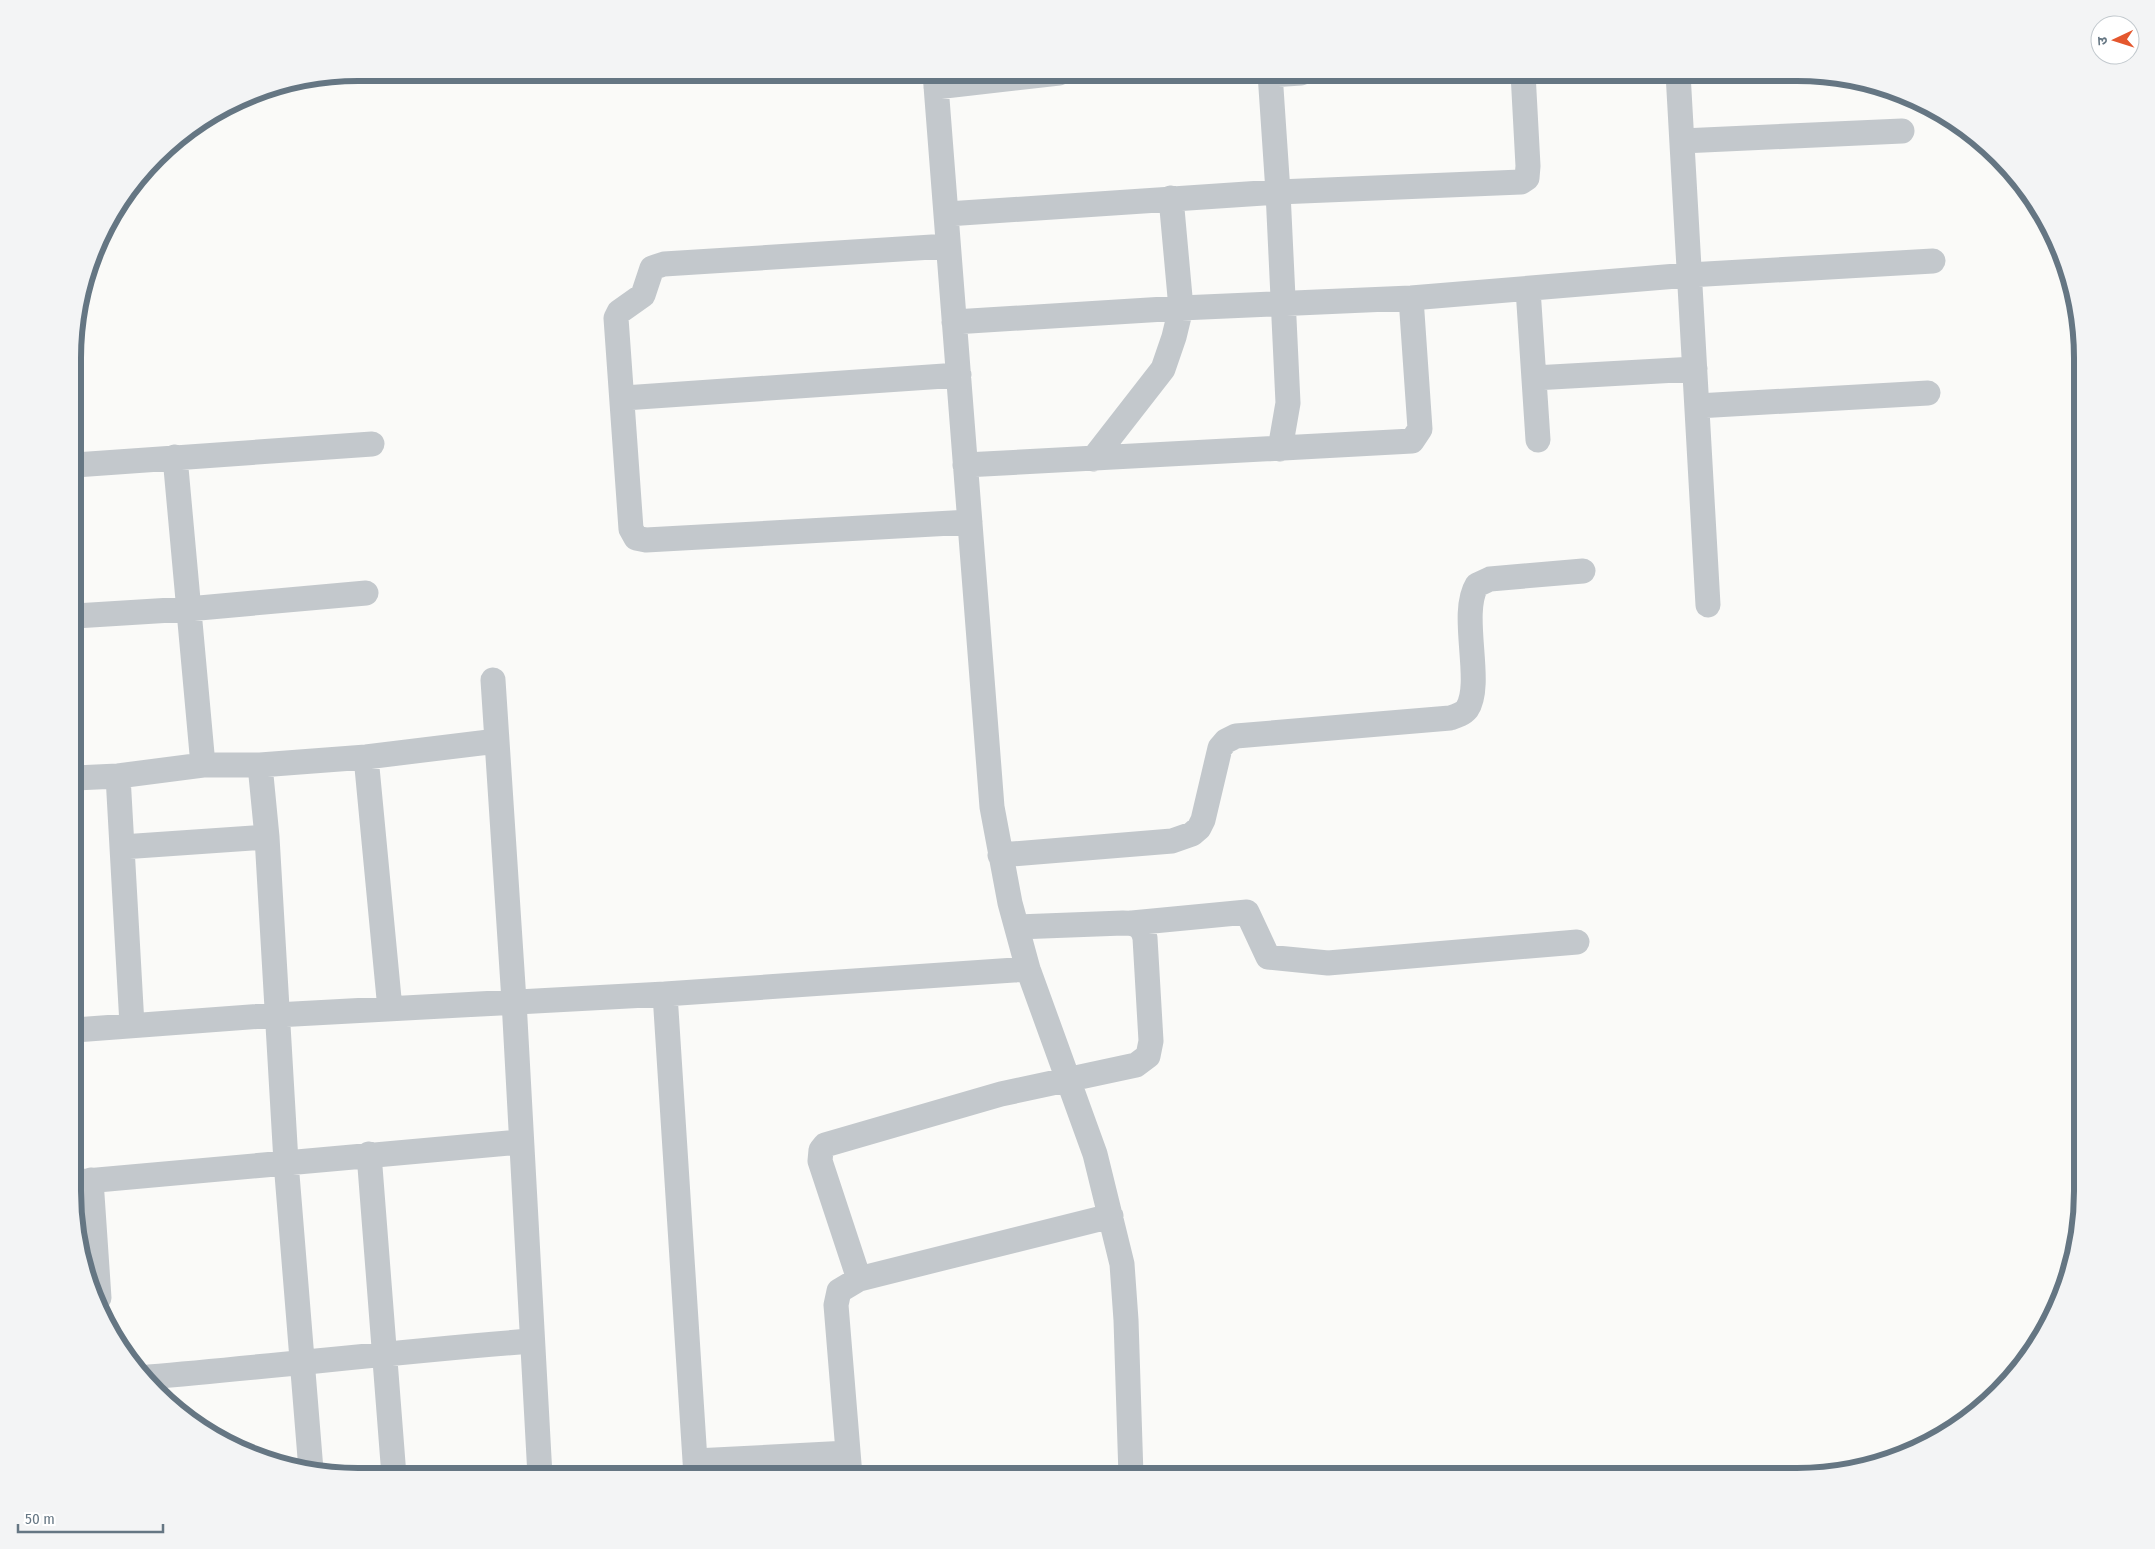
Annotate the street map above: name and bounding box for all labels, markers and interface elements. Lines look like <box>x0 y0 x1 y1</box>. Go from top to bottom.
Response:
north arrow <box>2090 15 2140 65</box>
text: उ <box>2094 35 2111 46</box>
scale bar <box>18 1502 162 1534</box>
text: 50 m <box>25 1510 55 1528</box>

